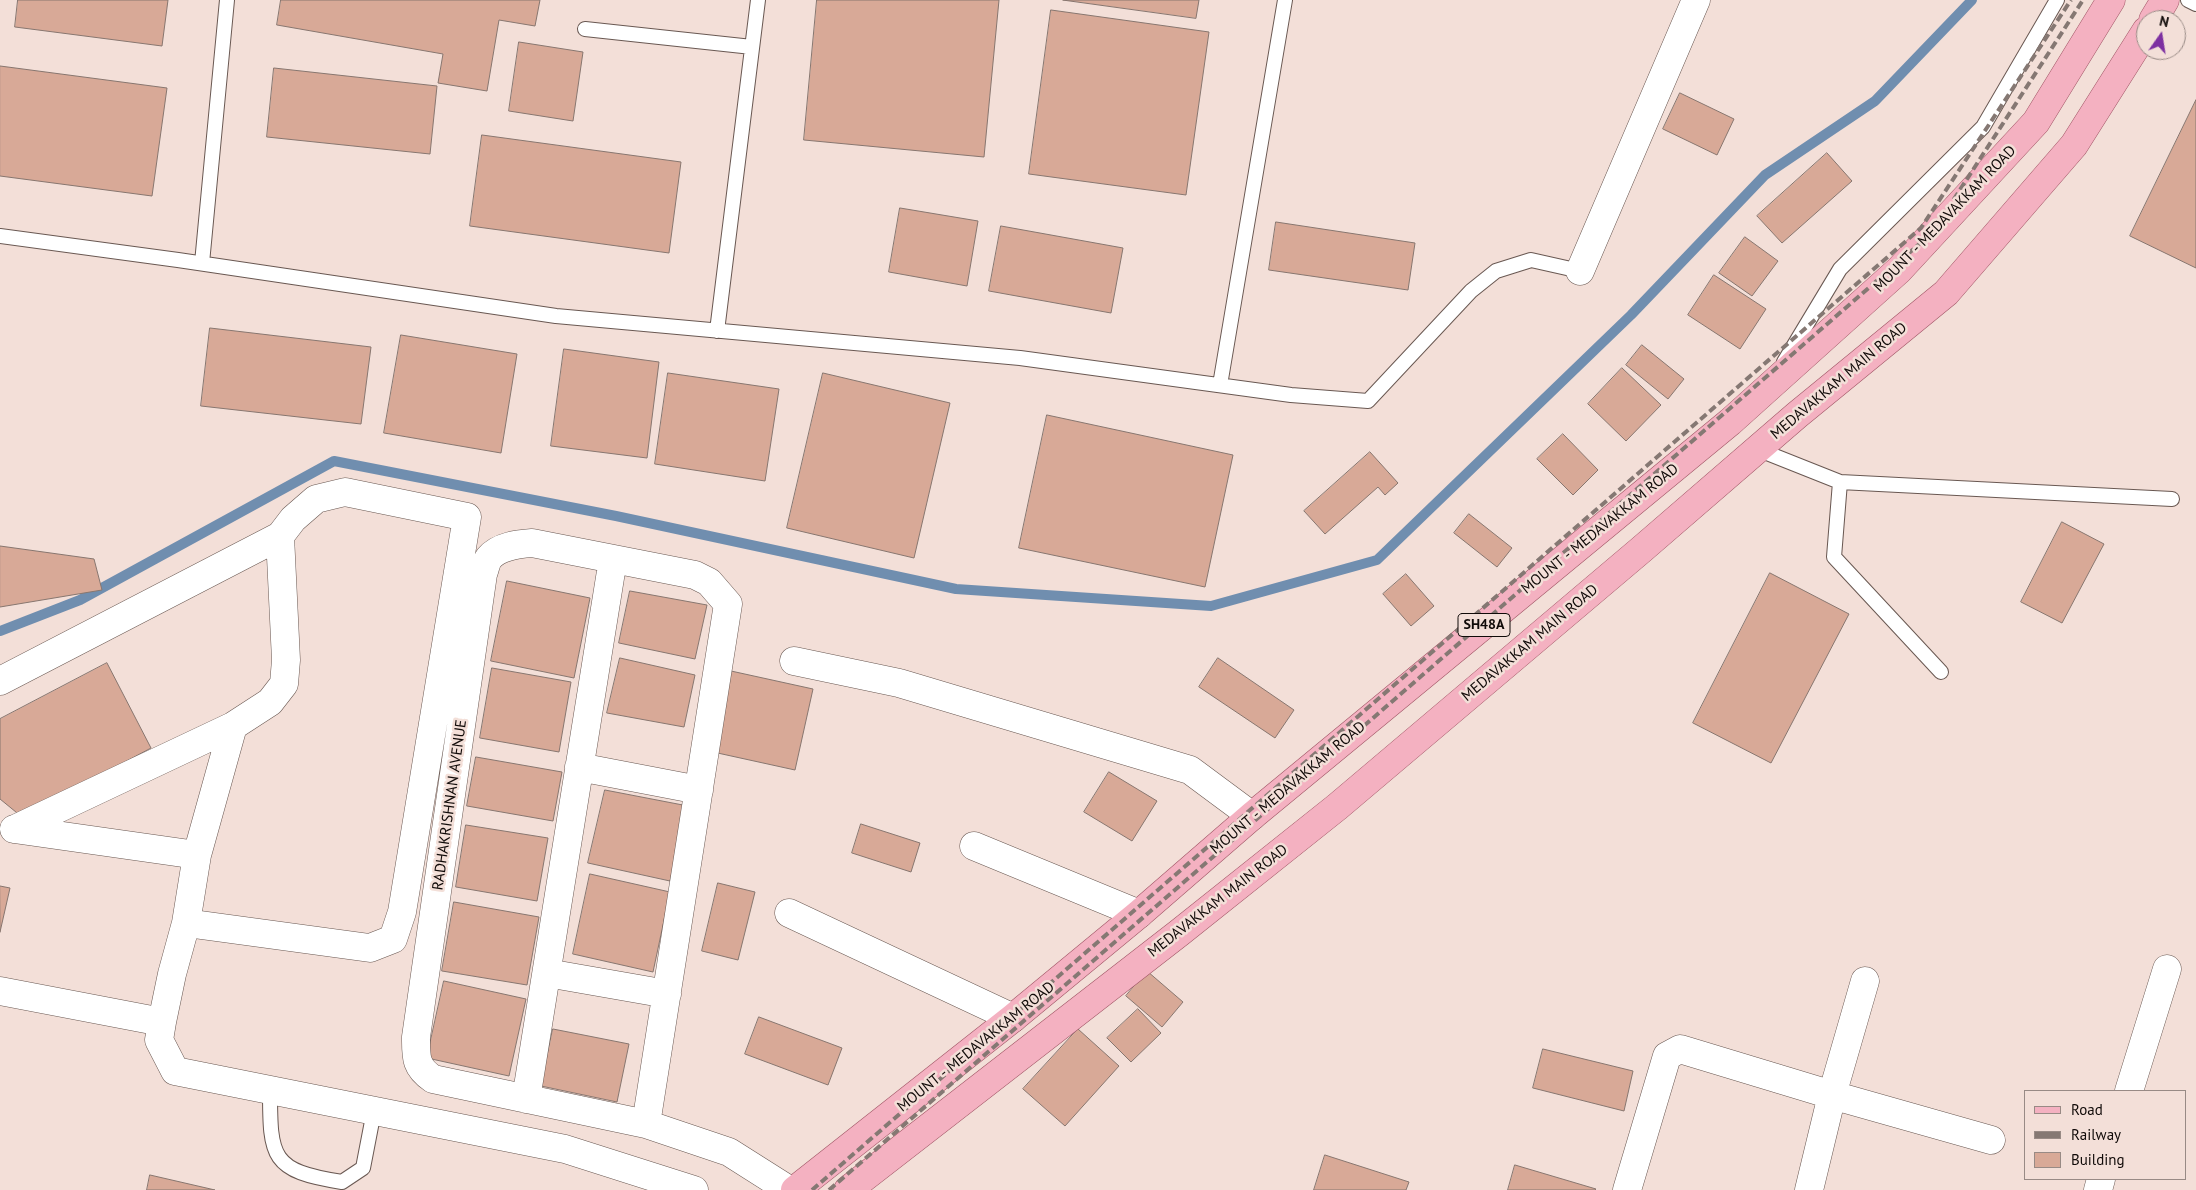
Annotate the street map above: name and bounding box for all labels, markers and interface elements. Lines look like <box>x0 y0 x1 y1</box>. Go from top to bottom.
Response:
north arrow <box>2136 10 2186 60</box>
text: N <box>2158 12 2171 31</box>
street label: MOUNT - MEDAVAKKAM ROAD <box>1870 142 2020 296</box>
street label: MEDAVAKKAM MAIN ROAD <box>1767 319 1911 443</box>
street label: MOUNT - MEDAVAKKAM ROAD <box>1518 460 1682 598</box>
street label: MEDAVAKKAM MAIN ROAD <box>1458 581 1602 705</box>
road number: SH48A <box>1458 614 1510 636</box>
street label: MOUNT - MEDAVAKKAM ROAD <box>1207 718 1369 858</box>
street label: RADHAKRISHNAN AVENUE <box>429 719 471 891</box>
street label: MEDAVAKKAM MAIN ROAD <box>1145 841 1291 961</box>
street label: MOUNT - MEDAVAKKAM ROAD <box>894 978 1058 1116</box>
legend <box>2024 1090 2186 1180</box>
text: Road <box>2071 1100 2103 1119</box>
text: Railway <box>2071 1125 2121 1144</box>
text: Building <box>2071 1150 2125 1169</box>

